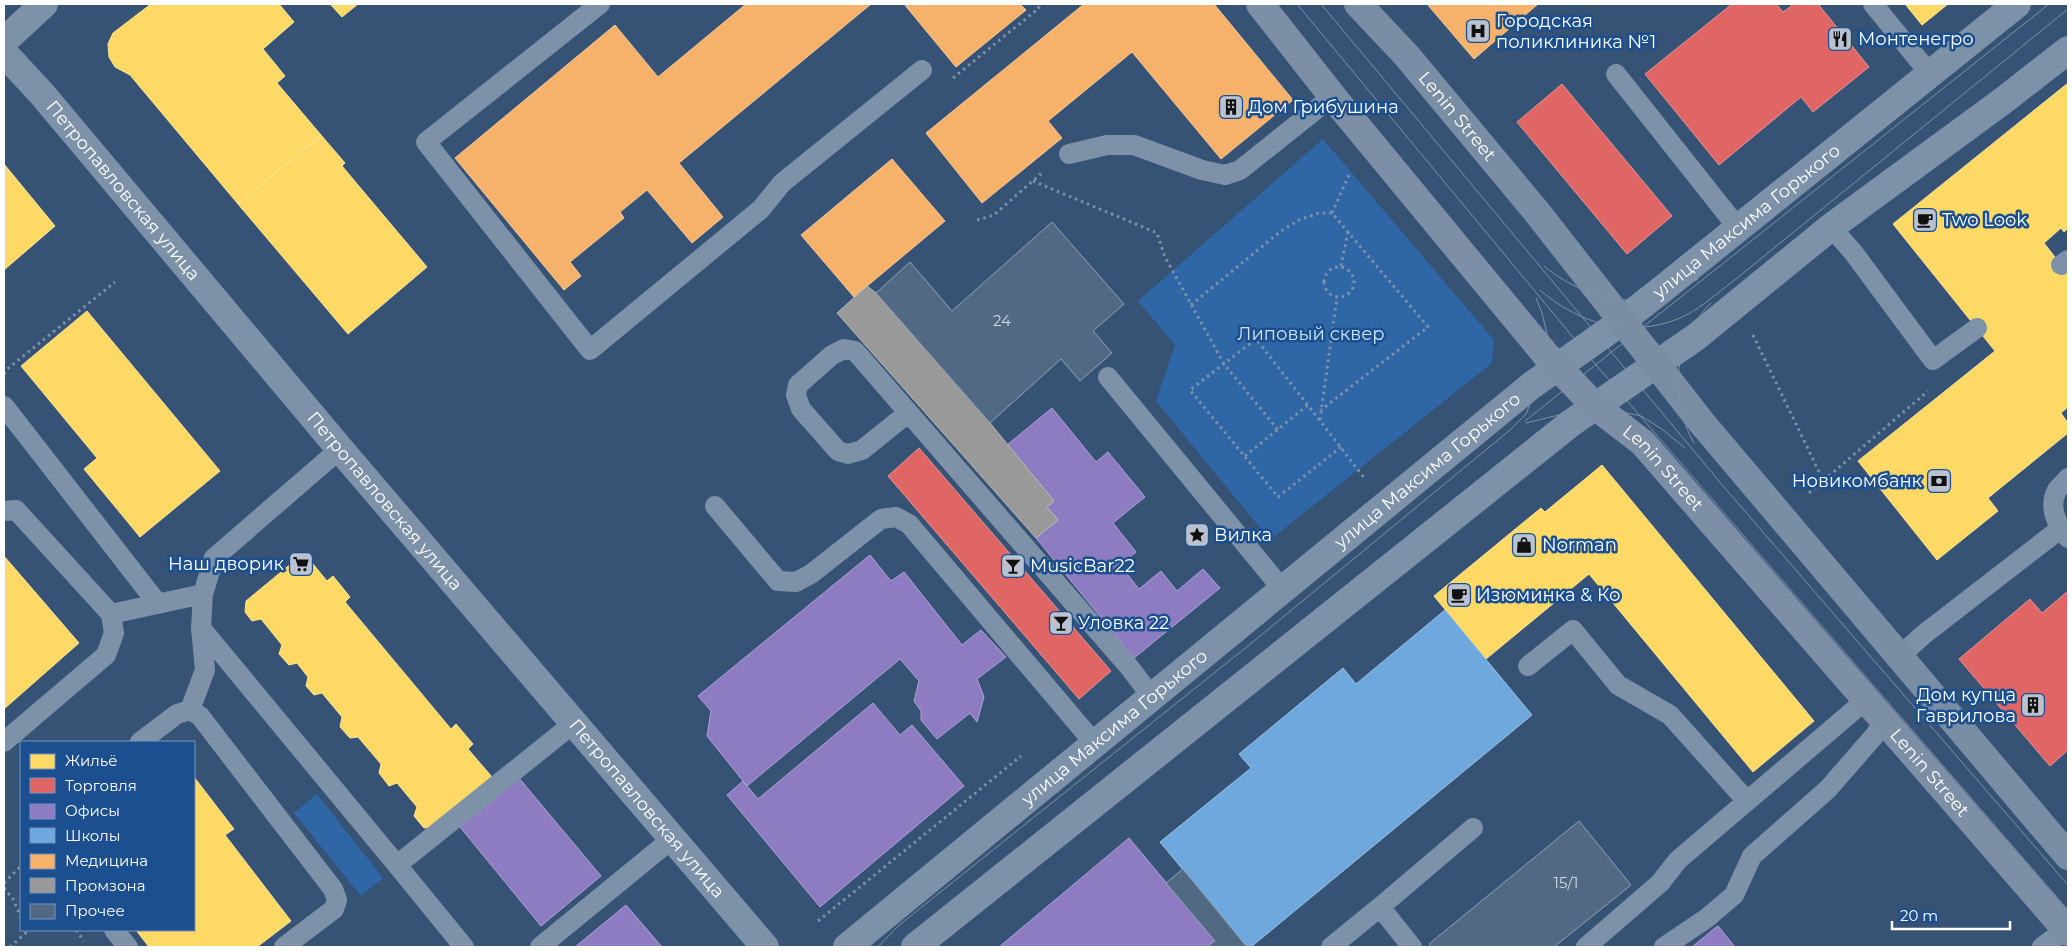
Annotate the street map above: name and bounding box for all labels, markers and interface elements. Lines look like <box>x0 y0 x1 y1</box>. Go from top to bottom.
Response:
place label: Городская поликлиника №1 <box>1496 10 1656 53</box>
hospital icon: Городская поликлиника №1 <box>1465 18 1491 44</box>
restaurant icon: Монтенегро <box>1827 26 1853 52</box>
place label: Монтенегро <box>1858 28 1974 50</box>
street label: Lenin Street <box>1414 67 1501 166</box>
building icon: Дом Грибушина <box>1218 94 1244 120</box>
street label: Петропавловская улица <box>41 96 205 285</box>
place label: Дом Грибушина <box>1248 96 1399 118</box>
street label: улица Максима Горького <box>1648 139 1845 304</box>
cafe icon: Two Look <box>1912 207 1938 233</box>
place label: Two Look <box>1942 209 2027 231</box>
house number: 24 <box>993 311 1011 330</box>
park label: Липовый сквер <box>1237 323 1385 345</box>
street label: улица Максима Горького <box>1329 388 1525 554</box>
street label: Петропавловская улица <box>302 407 467 595</box>
street label: Lenin Street <box>1618 420 1708 516</box>
bank icon: Новикомбанк <box>1926 468 1952 494</box>
place label: Новикомбанк <box>1792 470 1923 492</box>
place icon: Вилка <box>1184 522 1210 548</box>
place label: Вилка <box>1214 524 1272 546</box>
shop icon: Norman <box>1511 532 1537 558</box>
place label: Norman <box>1542 534 1617 556</box>
supermarket icon: Наш дворик <box>288 551 314 577</box>
place label: Наш дворик <box>168 553 285 575</box>
bar icon: MusicBar22 <box>1000 553 1026 579</box>
place label: MusicBar22 <box>1030 555 1135 577</box>
cafe icon: Изюминка & Ко <box>1446 582 1472 608</box>
place label: Изюминка & Ко <box>1476 584 1621 606</box>
bar icon: Уловка 22 <box>1048 610 1074 636</box>
place label: Уловка 22 <box>1078 612 1169 634</box>
street label: улица Максима Горького <box>1016 645 1212 811</box>
place label: Дом купца Гаврилова <box>1916 684 2016 727</box>
building icon: Дом купца Гаврилова <box>2020 692 2046 718</box>
street label: Петропавловская улица <box>564 715 729 902</box>
street label: Lenin Street <box>1885 724 1974 821</box>
legend <box>20 741 195 931</box>
text: Жильё <box>65 751 118 770</box>
text: Торговля <box>65 776 137 795</box>
text: Офисы <box>65 801 120 820</box>
text: Школы <box>65 826 121 845</box>
text: Медицина <box>65 851 148 870</box>
house number: 15/1 <box>1554 873 1578 892</box>
text: Промзона <box>65 876 145 895</box>
scale bar <box>1892 898 2010 930</box>
text: Прочее <box>65 901 125 920</box>
text: 20 m <box>1900 906 1938 925</box>

